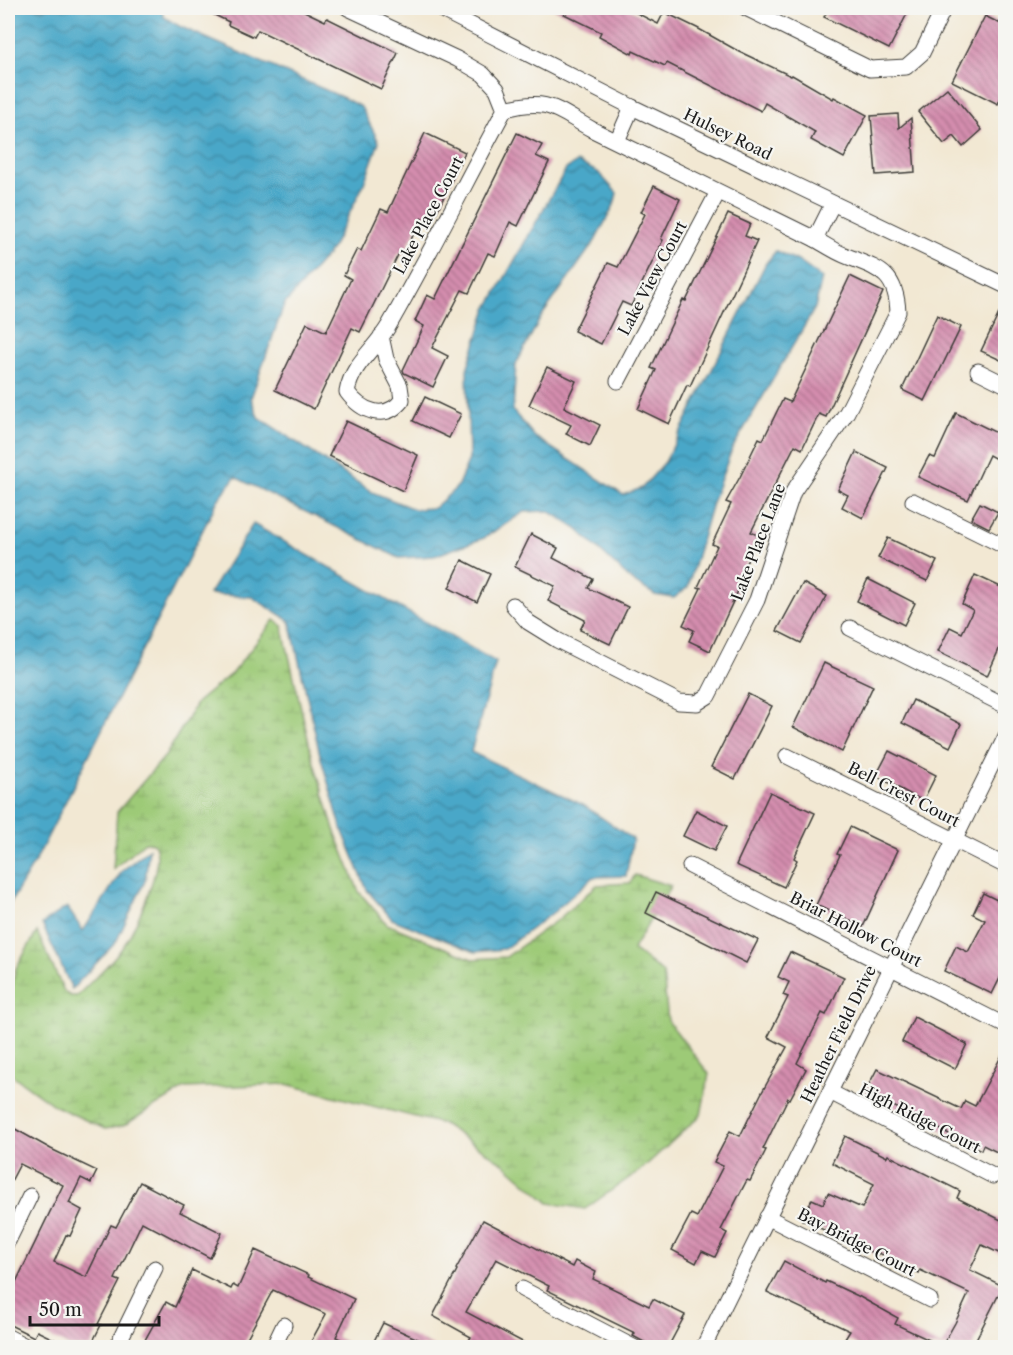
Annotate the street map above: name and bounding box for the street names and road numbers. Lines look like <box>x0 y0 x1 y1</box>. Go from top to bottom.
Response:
street label: Hulsey Road <box>681 104 776 164</box>
street label: Lake Place Court <box>389 152 468 277</box>
street label: Lake View Court <box>613 217 691 339</box>
street label: Lake Place Lane <box>726 480 790 603</box>
street label: Bell Crest Court <box>845 757 964 831</box>
street label: Briar Hollow Court <box>787 887 926 971</box>
street label: Heather Field Drive <box>796 962 880 1106</box>
street label: High Ridge Court <box>856 1079 984 1157</box>
street label: Bay Bridge Court <box>794 1204 920 1281</box>

